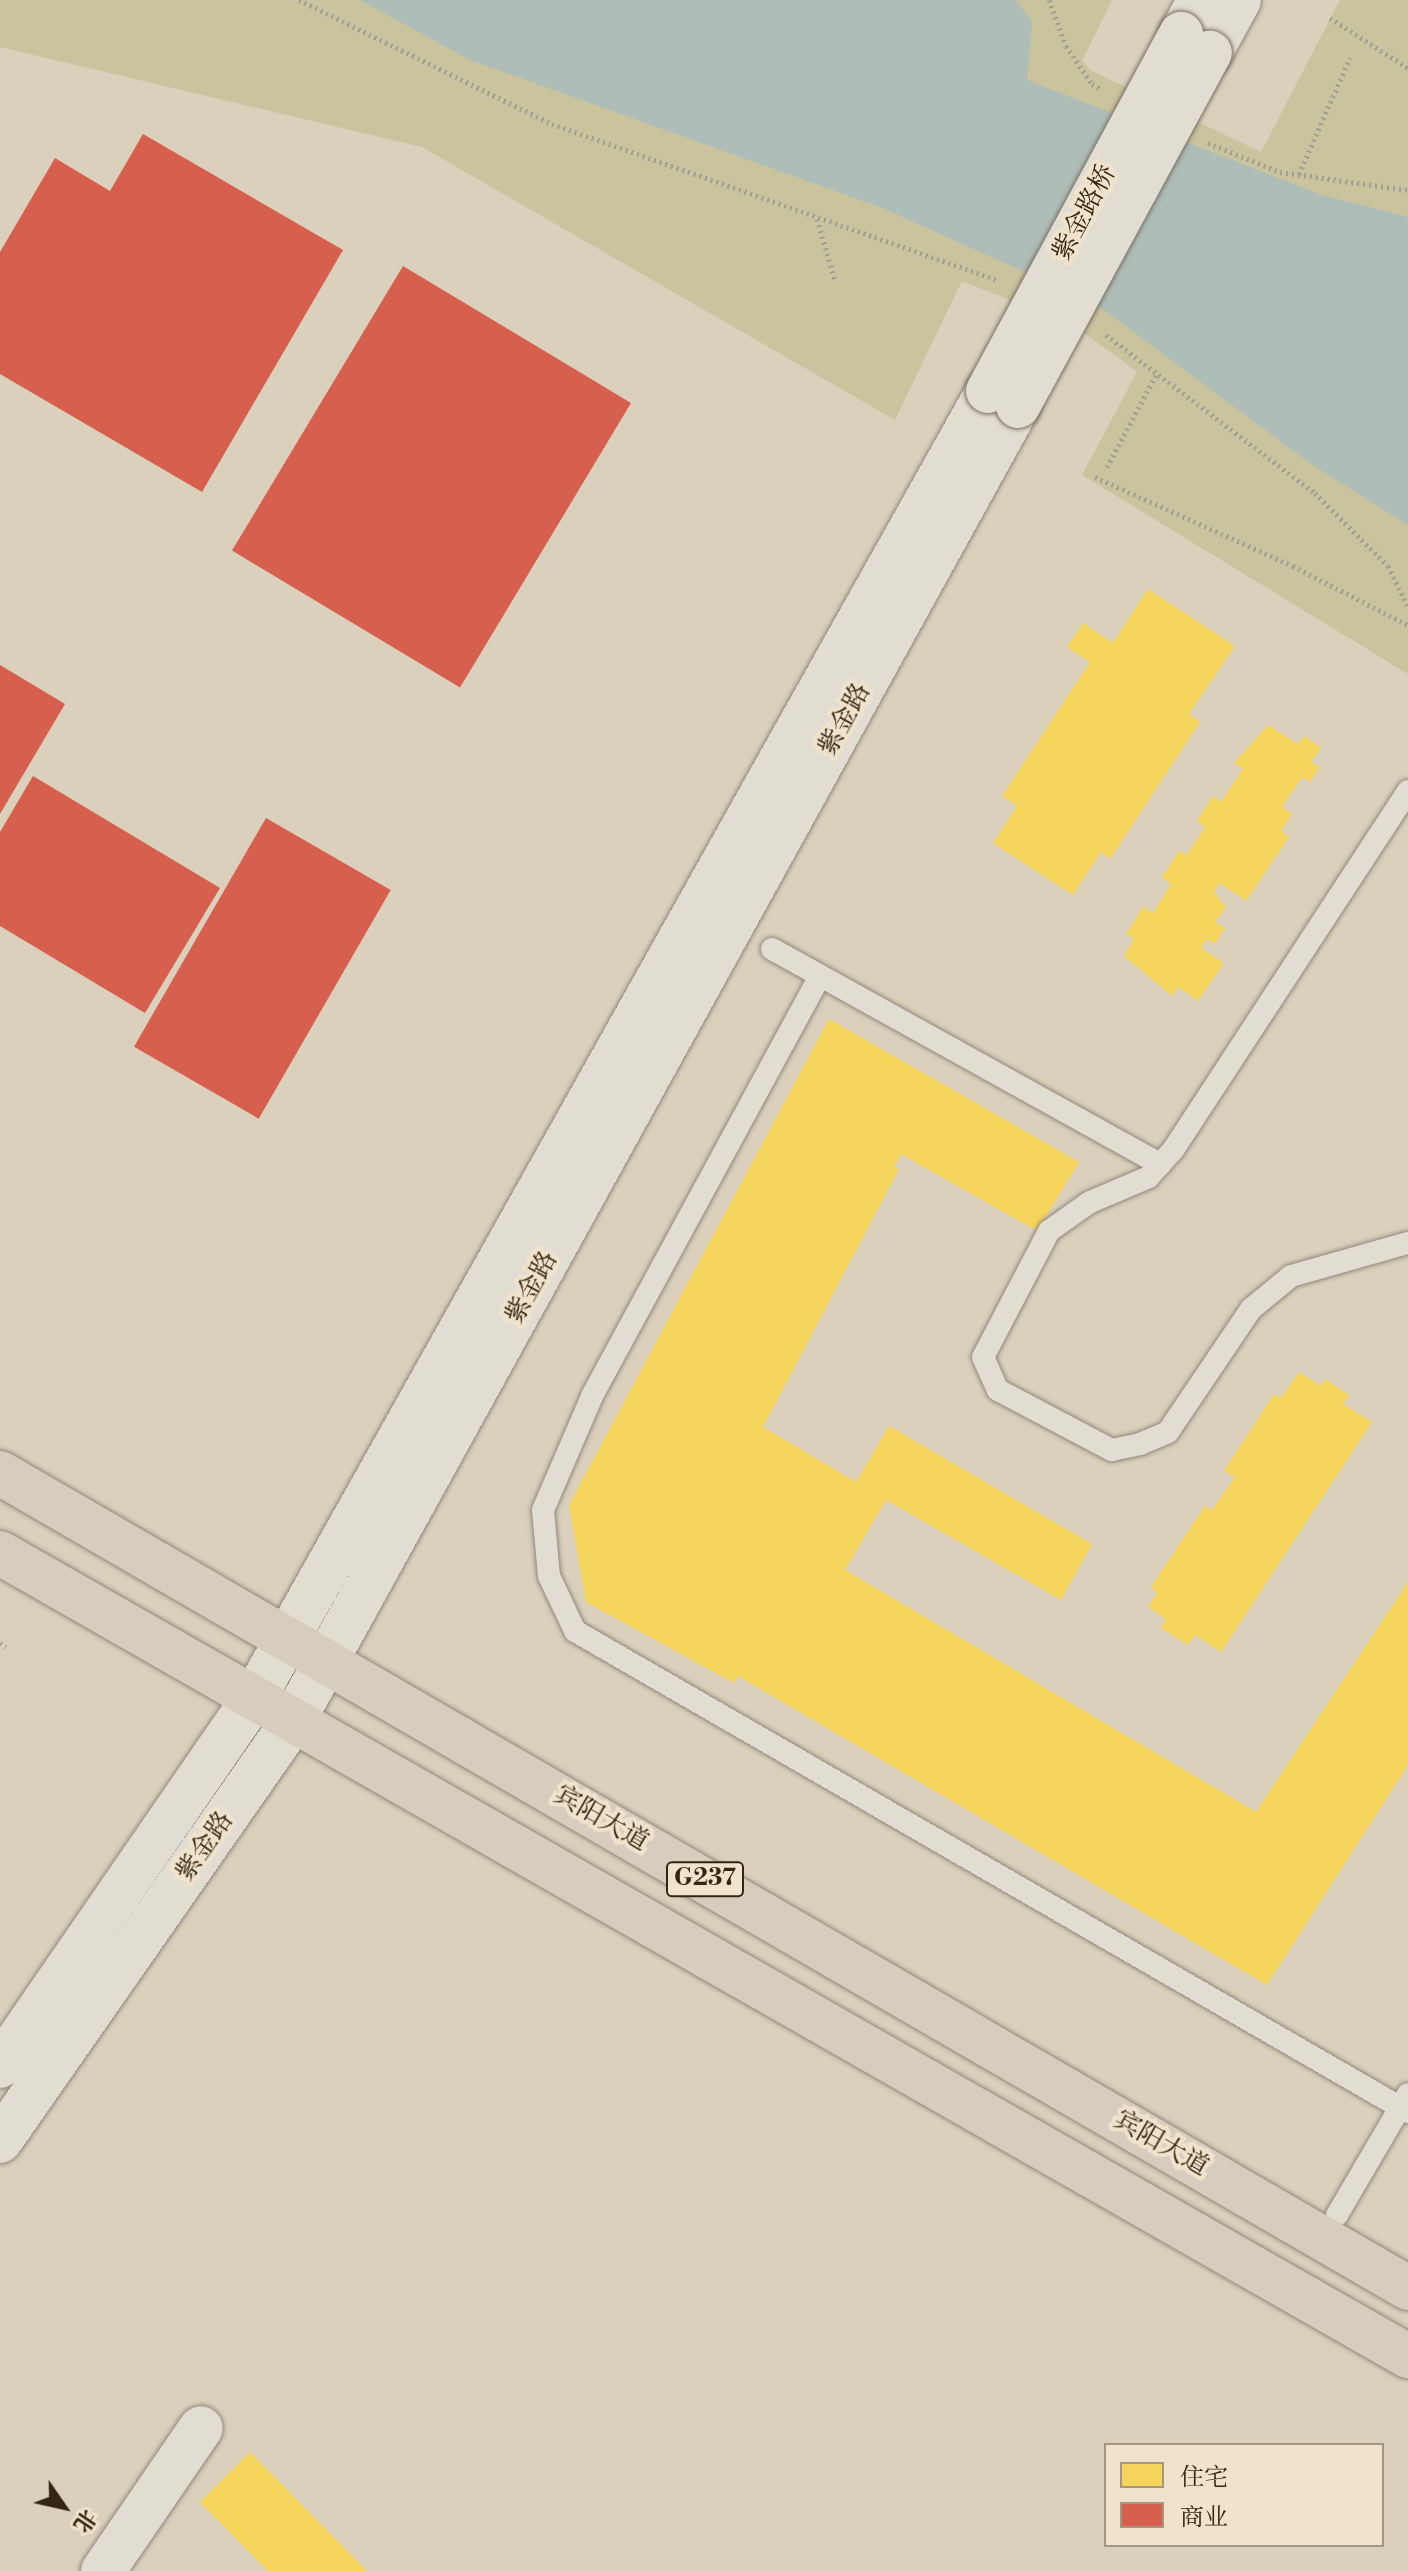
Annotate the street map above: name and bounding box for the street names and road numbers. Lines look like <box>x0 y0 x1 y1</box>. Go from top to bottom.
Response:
street label: 紫金路桥 <box>1047 160 1123 266</box>
street label: 紫金路 <box>812 678 878 762</box>
street label: 紫金路 <box>499 1246 565 1330</box>
street label: 宾阳大道 <box>548 1779 654 1859</box>
street label: 紫金路 <box>170 1806 240 1888</box>
road number: G237 <box>665 1859 745 1899</box>
street label: 宾阳大道 <box>1108 2104 1214 2184</box>

